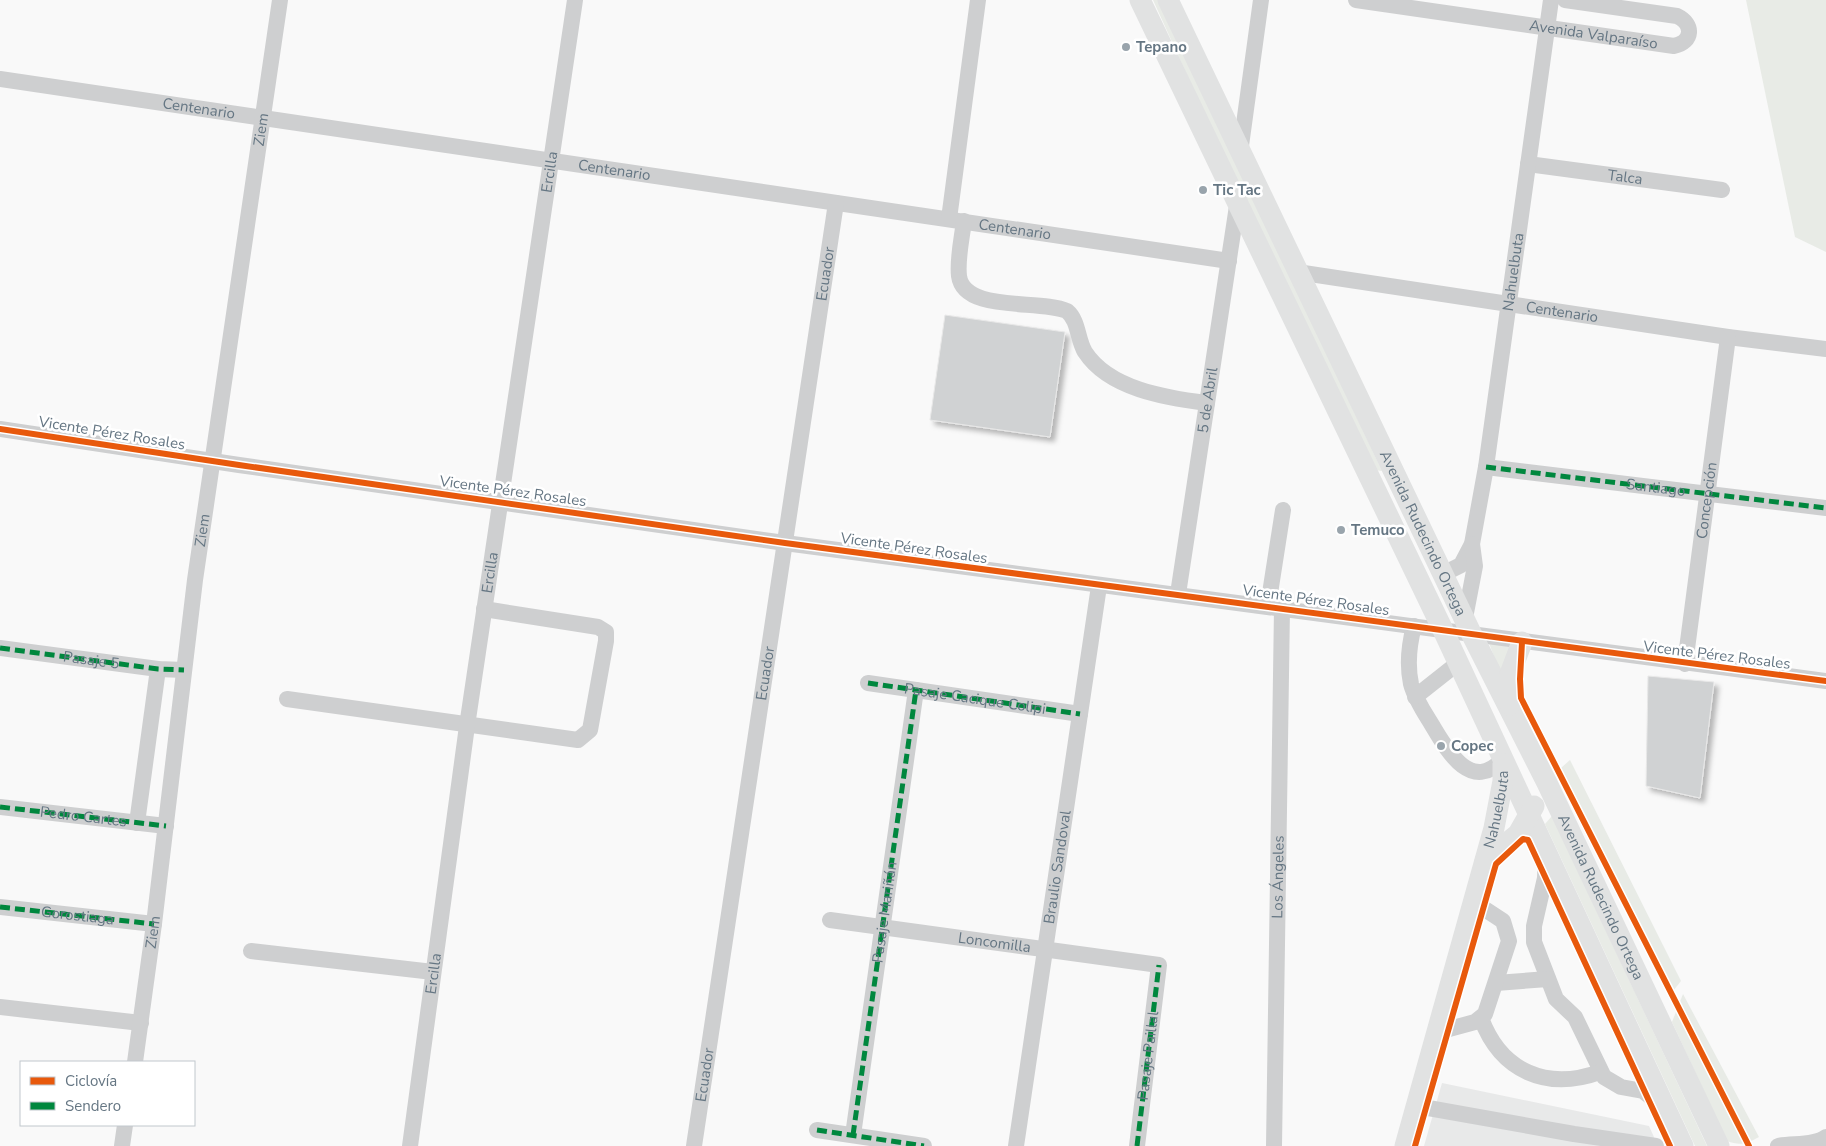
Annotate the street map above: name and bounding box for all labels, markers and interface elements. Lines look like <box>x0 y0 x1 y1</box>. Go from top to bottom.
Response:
street label: Avenida Valparaíso <box>1528 15 1659 54</box>
place label: Tepano <box>1136 37 1187 57</box>
marker: Tepano <box>1120 41 1132 53</box>
street label: Centenario <box>161 93 236 124</box>
street label: Ziem <box>249 112 273 147</box>
street label: Ercilla <box>536 150 562 194</box>
street label: Centenario <box>577 155 652 185</box>
street label: Talca <box>1606 165 1644 189</box>
place label: Tic Tac <box>1213 180 1261 200</box>
marker: Tic Tac <box>1197 184 1209 196</box>
street label: Centenario <box>977 214 1052 245</box>
street label: Nahuelbuta <box>1498 232 1528 312</box>
street label: Ecuador <box>811 245 839 302</box>
street label: Centenario <box>1524 297 1600 327</box>
street label: 5 de Abril <box>1193 365 1222 435</box>
street label: Vicente Pérez Rosales <box>36 411 187 454</box>
street label: Avenida Rudecindo Ortega <box>1375 447 1471 619</box>
street label: Concepción <box>1692 461 1721 540</box>
street label: Vicente Pérez Rosales <box>437 471 588 511</box>
street label: Santiago <box>1625 474 1687 501</box>
street label: Ziem <box>190 512 215 548</box>
place label: Temuco <box>1351 520 1405 540</box>
marker: Temuco <box>1335 524 1347 536</box>
street label: Vicente Pérez Rosales <box>838 528 989 568</box>
street label: Ercilla <box>477 551 503 594</box>
street label: Vicente Pérez Rosales <box>1240 580 1391 620</box>
street label: Vicente Pérez Rosales <box>1641 636 1792 674</box>
street label: Ecuador <box>751 644 779 702</box>
street label: Pasaje 5 <box>62 646 121 674</box>
street label: Pasaje Cacique Colipi <box>903 678 1047 719</box>
place label: Copec <box>1451 736 1494 756</box>
marker: Copec <box>1435 740 1447 752</box>
street label: Nahuelbuta <box>1479 771 1513 851</box>
street label: Pedro Cartes <box>39 802 128 831</box>
street label: Braulio Sandoval <box>1039 808 1076 925</box>
street label: Avenida Rudecindo Ortega <box>1553 811 1649 983</box>
street label: Los Ángeles <box>1267 835 1289 919</box>
street label: Pasaje Mariñán <box>867 860 902 964</box>
street label: Gorostiaga <box>40 902 115 930</box>
street label: Ziem <box>141 915 165 950</box>
street label: Loncomilla <box>957 928 1032 957</box>
street label: Ercilla <box>421 952 446 995</box>
street label: Pasaje Paillal <box>1133 1009 1163 1101</box>
street label: Ecuador <box>691 1046 719 1103</box>
legend <box>20 1061 195 1126</box>
text: Ciclovía <box>65 1071 117 1091</box>
text: Sendero <box>65 1096 121 1116</box>

